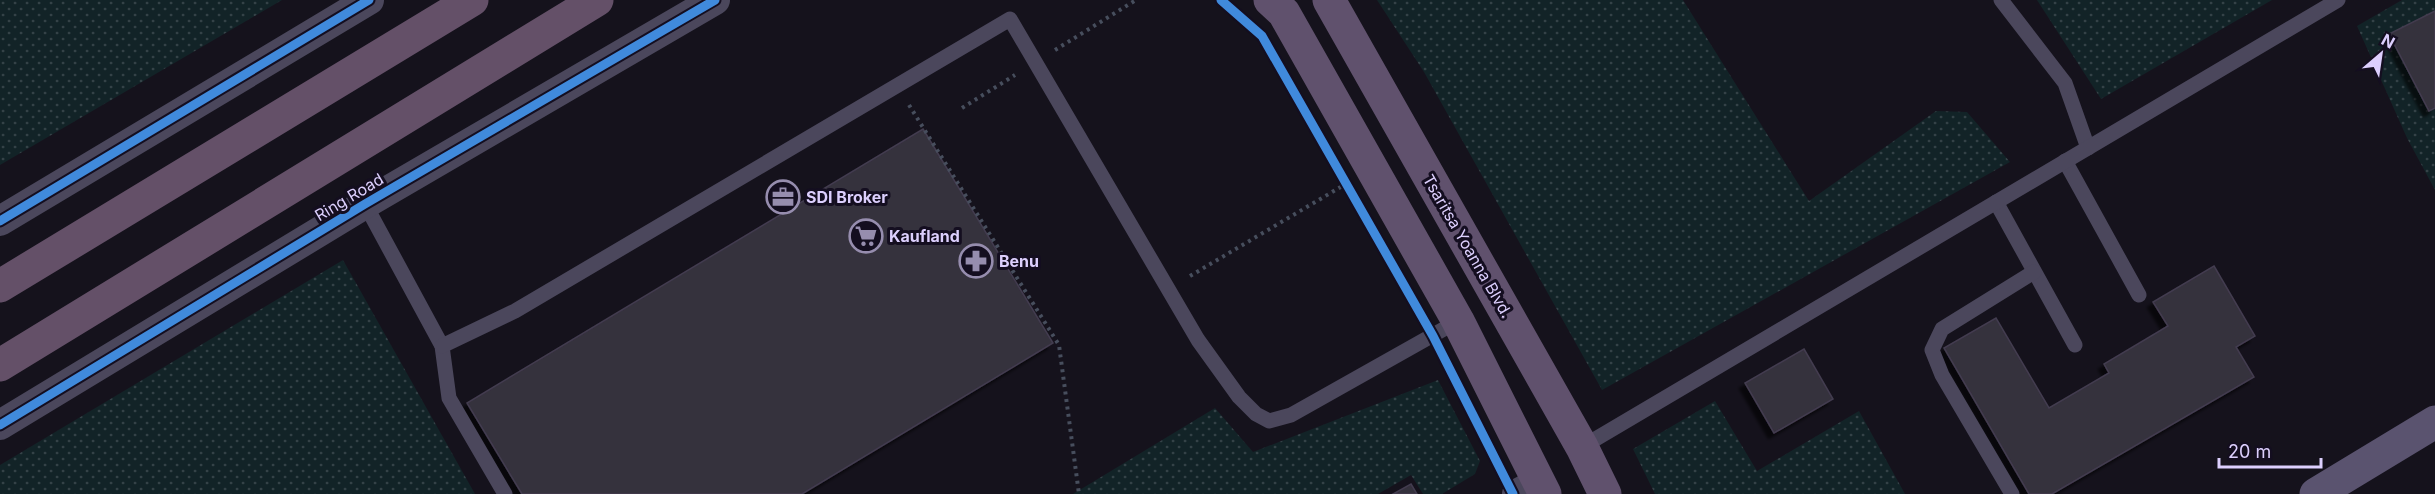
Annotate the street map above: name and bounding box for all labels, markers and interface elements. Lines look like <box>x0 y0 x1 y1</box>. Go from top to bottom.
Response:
north arrow <box>2351 24 2411 84</box>
text: N <box>2378 29 2398 53</box>
street label: Ring Road <box>311 169 387 225</box>
street label: Tsaritsa Yoanna Blvd. <box>1419 171 1517 321</box>
office icon: SDI Broker <box>765 179 801 215</box>
place label: SDI Broker <box>806 187 888 207</box>
supermarket icon: Kaufland <box>848 218 884 254</box>
place label: Kaufland <box>889 226 960 246</box>
pharmacy icon: Benu <box>958 243 994 279</box>
place label: Benu <box>999 251 1039 271</box>
scale bar <box>2219 431 2321 469</box>
text: 20 m <box>2228 441 2271 462</box>

